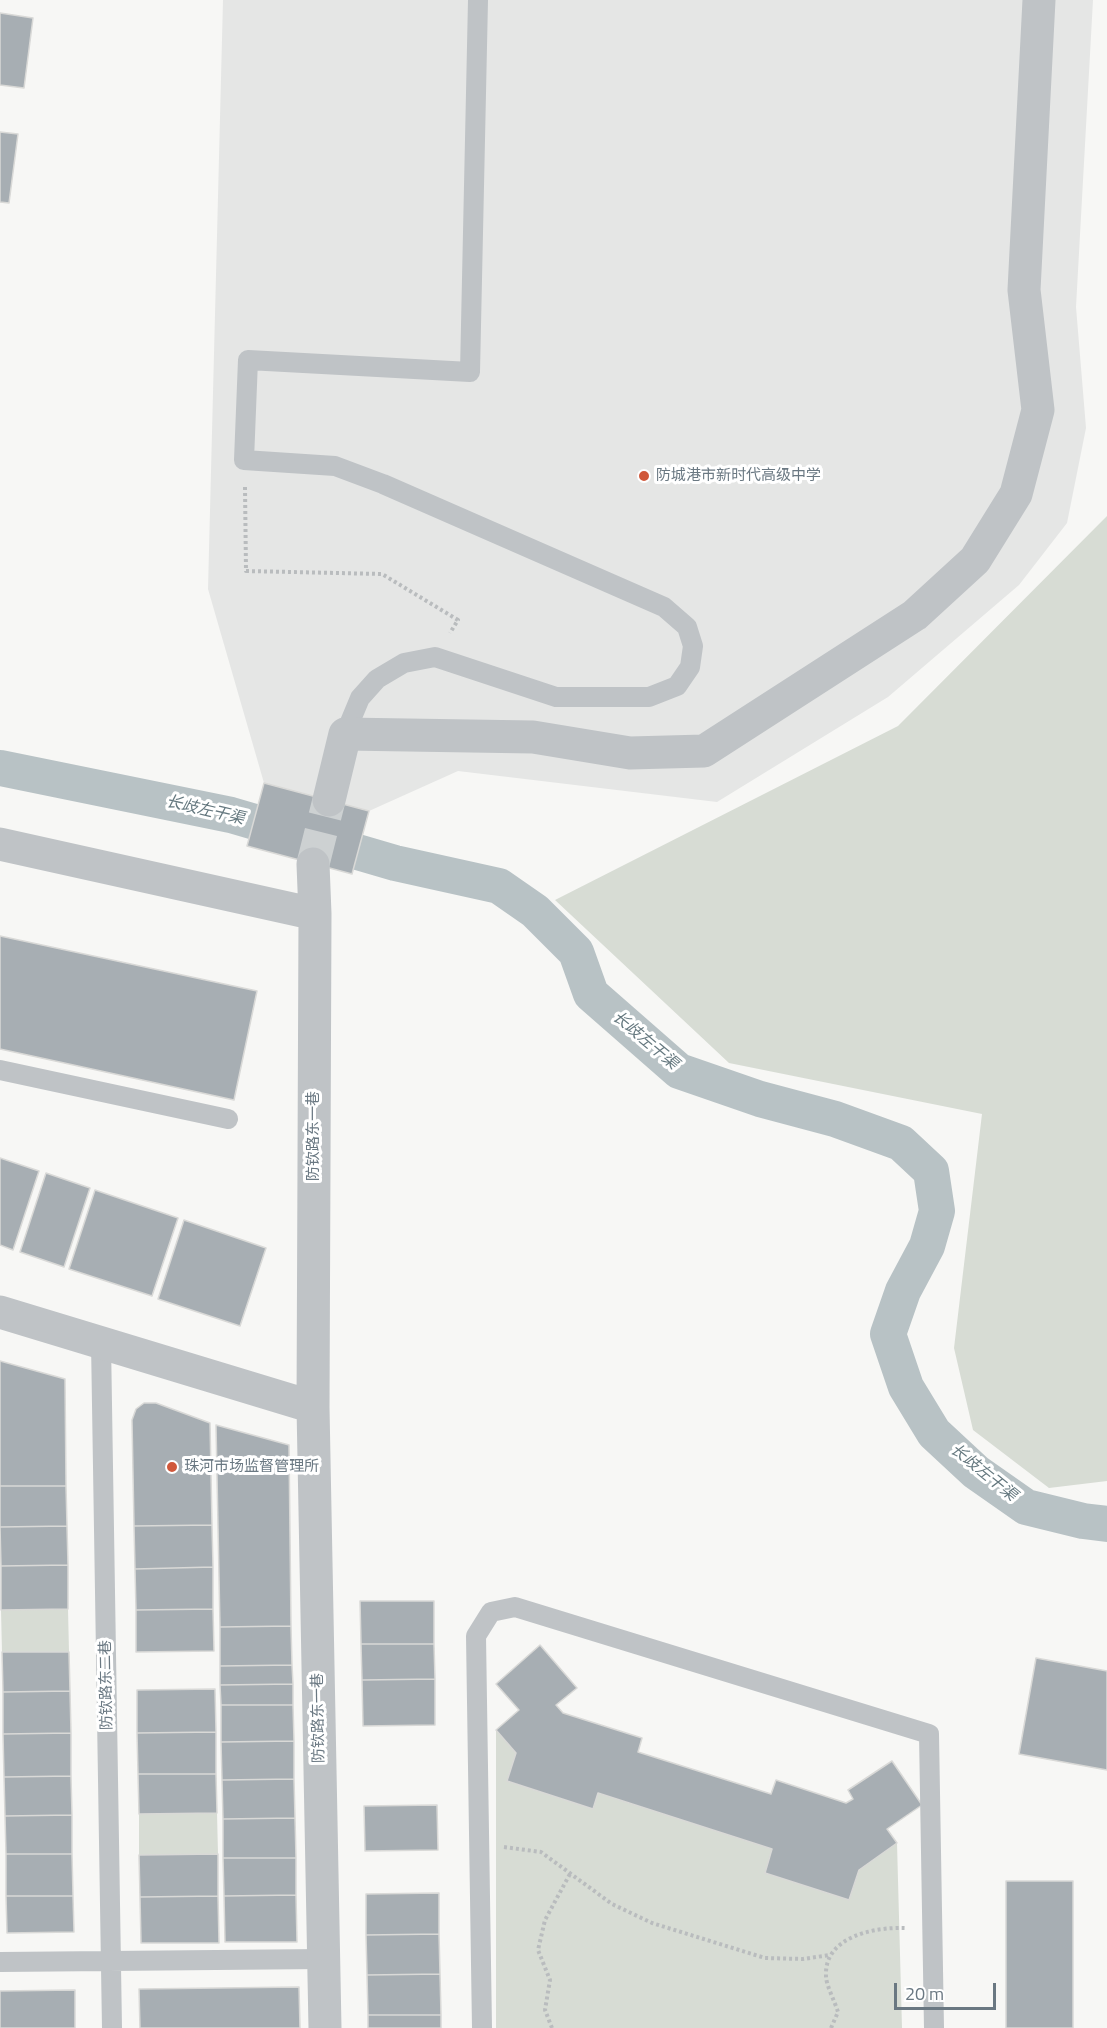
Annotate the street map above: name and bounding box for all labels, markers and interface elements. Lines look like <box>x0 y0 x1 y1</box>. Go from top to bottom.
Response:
place label: 防城港市新时代高级中学 <box>656 467 821 485</box>
marker: 防城港市新时代高级中学 <box>637 469 651 483</box>
water label: 长歧左干渠 <box>164 793 246 829</box>
water label: 长歧左干渠 <box>608 1008 682 1074</box>
street label: 防钦路东一巷 <box>305 1091 323 1181</box>
water label: 长歧左干渠 <box>946 1440 1020 1506</box>
place label: 珠河市场监督管理所 <box>184 1458 319 1476</box>
marker: 珠河市场监督管理所 <box>165 1460 179 1474</box>
street label: 防钦路东二巷 <box>97 1640 117 1730</box>
street label: 防钦路东一巷 <box>309 1673 329 1763</box>
scale bar <box>897 1971 999 2009</box>
text: 20 m <box>905 1980 944 2007</box>

